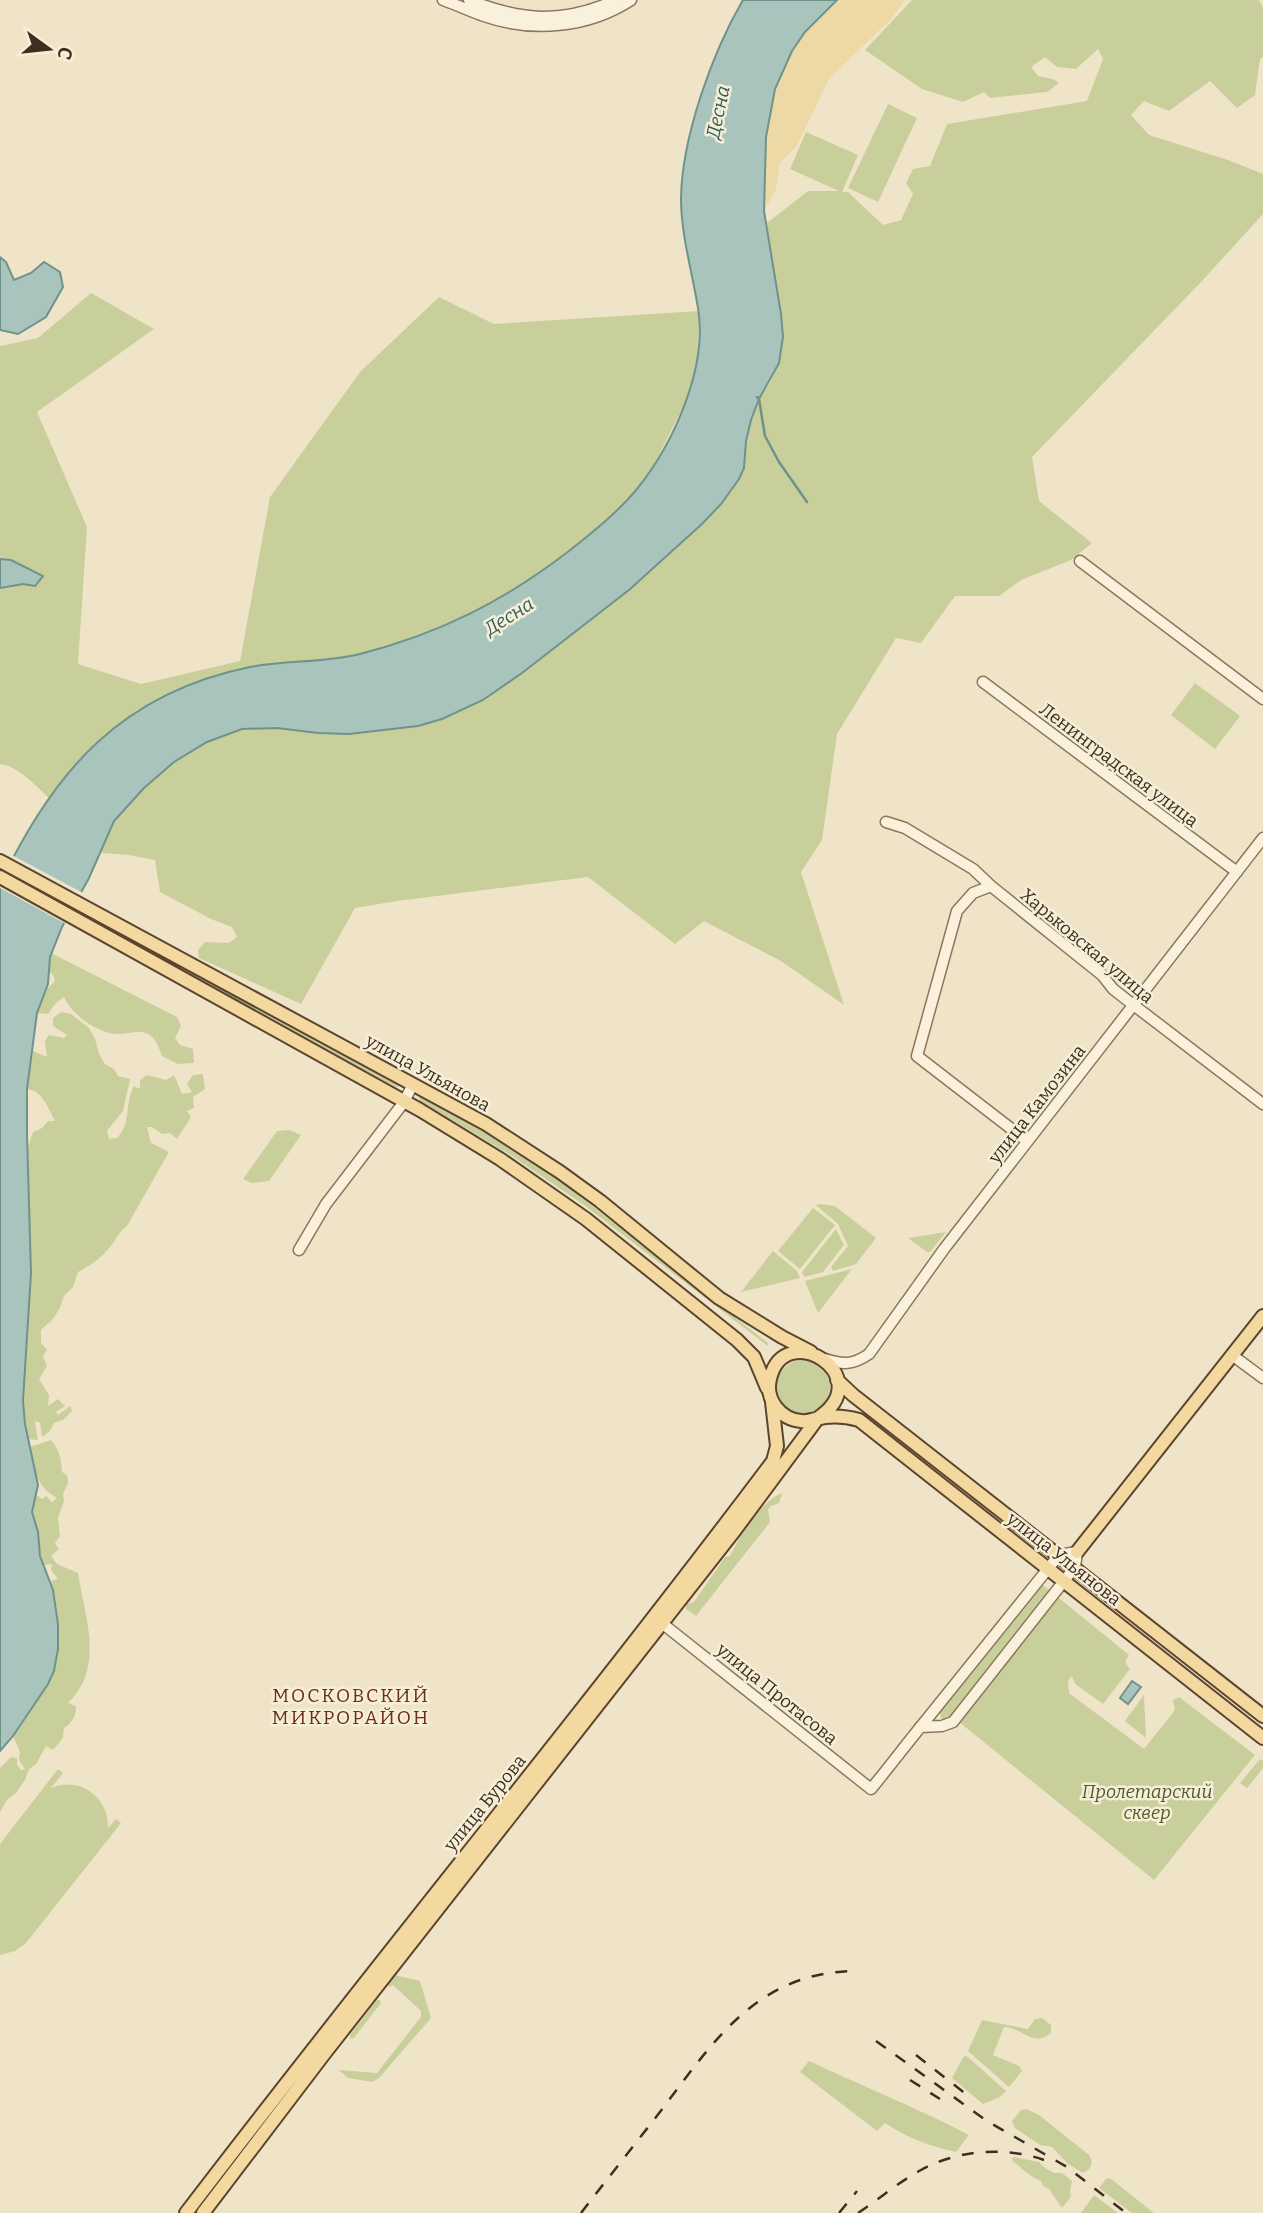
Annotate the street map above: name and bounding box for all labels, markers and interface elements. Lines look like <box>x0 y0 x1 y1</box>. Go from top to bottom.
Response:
north arrow <box>14 14 84 84</box>
text: С <box>52 44 78 62</box>
water label: Десна <box>701 83 735 142</box>
water label: Десна <box>479 592 538 641</box>
street label: Ленинградская улица <box>1035 698 1203 832</box>
street label: Харьковская улица <box>1016 884 1158 1008</box>
street label: улица Ульянова <box>361 1029 494 1116</box>
street label: улица Камозина <box>983 1040 1090 1169</box>
street label: улица Ульянова <box>1002 1507 1126 1611</box>
street label: улица Протасова <box>711 1638 842 1750</box>
district label: МОСКОВСКИЙ МИКРОРАЙОН <box>272 1684 430 1729</box>
street label: улица Бурова <box>439 1750 531 1857</box>
park label: Пролетарский сквер <box>1082 1781 1212 1824</box>

